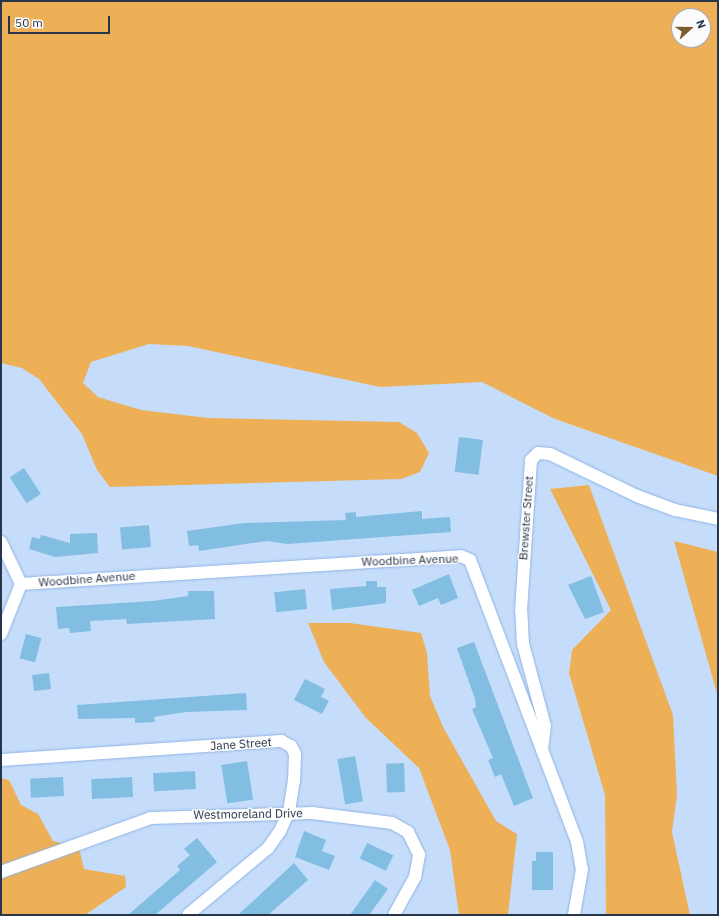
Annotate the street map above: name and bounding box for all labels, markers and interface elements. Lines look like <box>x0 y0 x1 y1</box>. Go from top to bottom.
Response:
scale bar <box>10 8 112 34</box>
north arrow <box>671 8 711 48</box>
text: 50 m <box>15 15 43 30</box>
text: N <box>693 18 709 30</box>
street label: Brewster Street <box>516 475 536 561</box>
street label: Woodbine Avenue <box>361 551 459 569</box>
street label: Woodbine Avenue <box>38 568 136 590</box>
street label: Jane Street <box>210 735 272 753</box>
street label: Westmoreland Drive <box>193 806 303 822</box>

